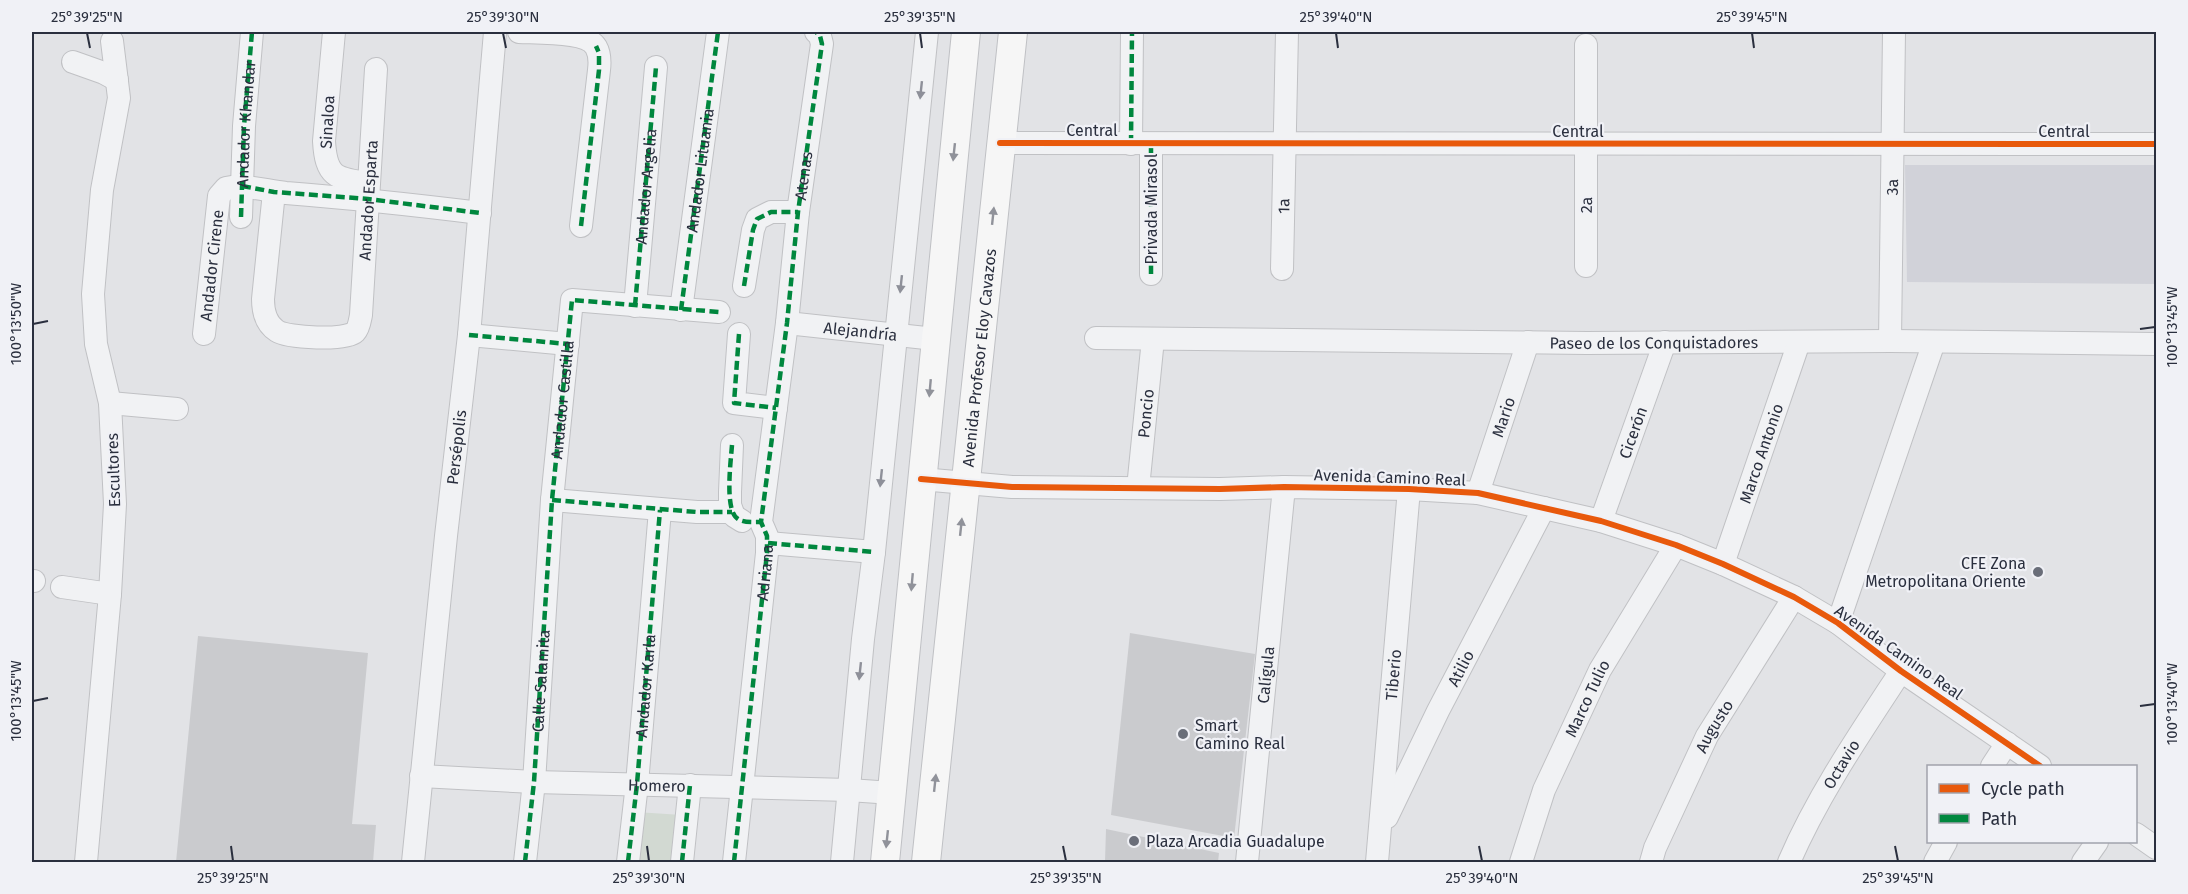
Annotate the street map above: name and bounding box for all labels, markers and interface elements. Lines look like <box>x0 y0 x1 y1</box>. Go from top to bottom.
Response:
text: 25°39'25"N <box>51 8 123 26</box>
text: 25°39'30"N <box>466 8 540 26</box>
text: 25°39'35"N <box>884 8 956 26</box>
text: 25°39'40"N <box>1300 8 1372 26</box>
text: 25°39'45"N <box>1716 8 1788 26</box>
street label: Andador Khandar <box>233 59 260 188</box>
one-way arrow <box>916 80 926 99</box>
street label: Sinaloa <box>317 95 338 149</box>
street label: Andador Lituania <box>682 107 718 234</box>
street label: Central <box>1066 121 1118 140</box>
street label: Central <box>1552 122 1604 141</box>
street label: Central <box>2038 122 2090 141</box>
street label: Andador Argelia <box>631 128 661 245</box>
street label: Andador Esparta <box>355 139 382 261</box>
one-way arrow <box>949 143 959 162</box>
street label: Atenas <box>791 150 817 201</box>
street label: Privada Mirasol <box>1142 153 1161 265</box>
street label: 3a <box>1883 179 1902 195</box>
street label: 2a <box>1577 197 1596 213</box>
street label: 1a <box>1274 198 1293 214</box>
one-way arrow <box>988 206 998 225</box>
street label: Andador Cirene <box>196 209 227 322</box>
street label: Avenida Profesor Eloy Cavazos <box>958 248 1000 468</box>
one-way arrow <box>896 274 906 293</box>
text: 100°13'50"W <box>7 282 25 365</box>
text: 100°13'45"W <box>2163 286 2181 368</box>
street label: Alejandría <box>823 318 898 345</box>
street label: Paseo de los Conquistadores <box>1550 333 1758 353</box>
street label: Andador Castilla <box>547 339 578 460</box>
one-way arrow <box>925 379 935 398</box>
street label: Poncio <box>1134 388 1158 439</box>
street label: Mario <box>1488 395 1519 440</box>
street label: Marco Antonio <box>1735 401 1787 506</box>
street label: Cicerón <box>1615 404 1651 461</box>
street label: Persépolis <box>443 409 470 486</box>
street label: Escultores <box>103 433 124 507</box>
street label: Avenida Camino Real <box>1314 465 1467 490</box>
one-way arrow <box>876 468 886 487</box>
one-way arrow <box>956 517 965 536</box>
street label: Adriana <box>753 545 777 602</box>
place label: CFE Zona Metropolitana Oriente <box>1865 554 2026 591</box>
marker: CFE Zona Metropolitana Oriente <box>2031 565 2045 579</box>
one-way arrow <box>907 573 917 592</box>
street label: Avenida Camino Real <box>1831 601 1967 704</box>
street label: Calle Salamita <box>528 629 554 733</box>
street label: Andador Karla <box>632 633 660 738</box>
street label: Calígula <box>1254 645 1278 704</box>
street label: Atilio <box>1444 647 1478 690</box>
street label: Tiberio <box>1382 648 1405 701</box>
street label: Marco Tulio <box>1561 656 1614 740</box>
text: 100°13'45"W <box>7 660 25 742</box>
one-way arrow <box>855 662 865 681</box>
text: 100°13'40"W <box>2163 662 2181 745</box>
street label: Augusto <box>1692 696 1737 756</box>
place label: Smart Camino Real <box>1195 716 1285 753</box>
marker: Smart Camino Real <box>1176 727 1190 741</box>
street label: Octavio <box>1819 736 1864 793</box>
legend <box>1927 765 2137 843</box>
one-way arrow <box>930 774 939 793</box>
street label: Homero <box>628 775 686 796</box>
text: Cycle path <box>1981 778 2065 800</box>
text: Path <box>1981 808 2017 830</box>
one-way arrow <box>882 830 892 849</box>
place label: Plaza Arcadia Guadalupe <box>1146 832 1325 851</box>
marker: Plaza Arcadia Guadalupe <box>1127 834 1141 848</box>
text: 25°39'25"N <box>197 869 269 887</box>
text: 25°39'30"N <box>612 869 686 887</box>
text: 25°39'35"N <box>1030 869 1102 887</box>
text: 25°39'40"N <box>1446 869 1518 887</box>
text: 25°39'45"N <box>1862 869 1934 887</box>

